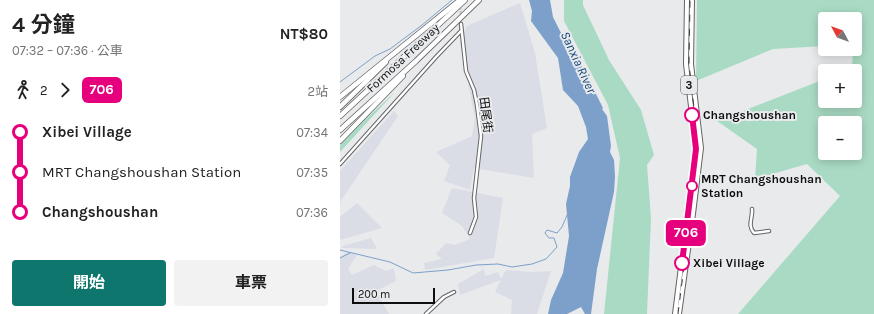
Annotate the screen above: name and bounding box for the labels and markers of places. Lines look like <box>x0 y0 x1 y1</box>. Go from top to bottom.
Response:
marker: Changshoushan <box>684 107 700 123</box>
place label: Changshoushan <box>703 108 796 122</box>
place label: MRT Changshoushan Station <box>701 172 822 200</box>
marker: MRT Changshoushan Station <box>686 180 698 192</box>
marker: Xibei Village <box>674 255 690 271</box>
place label: Xibei Village <box>693 256 765 270</box>

